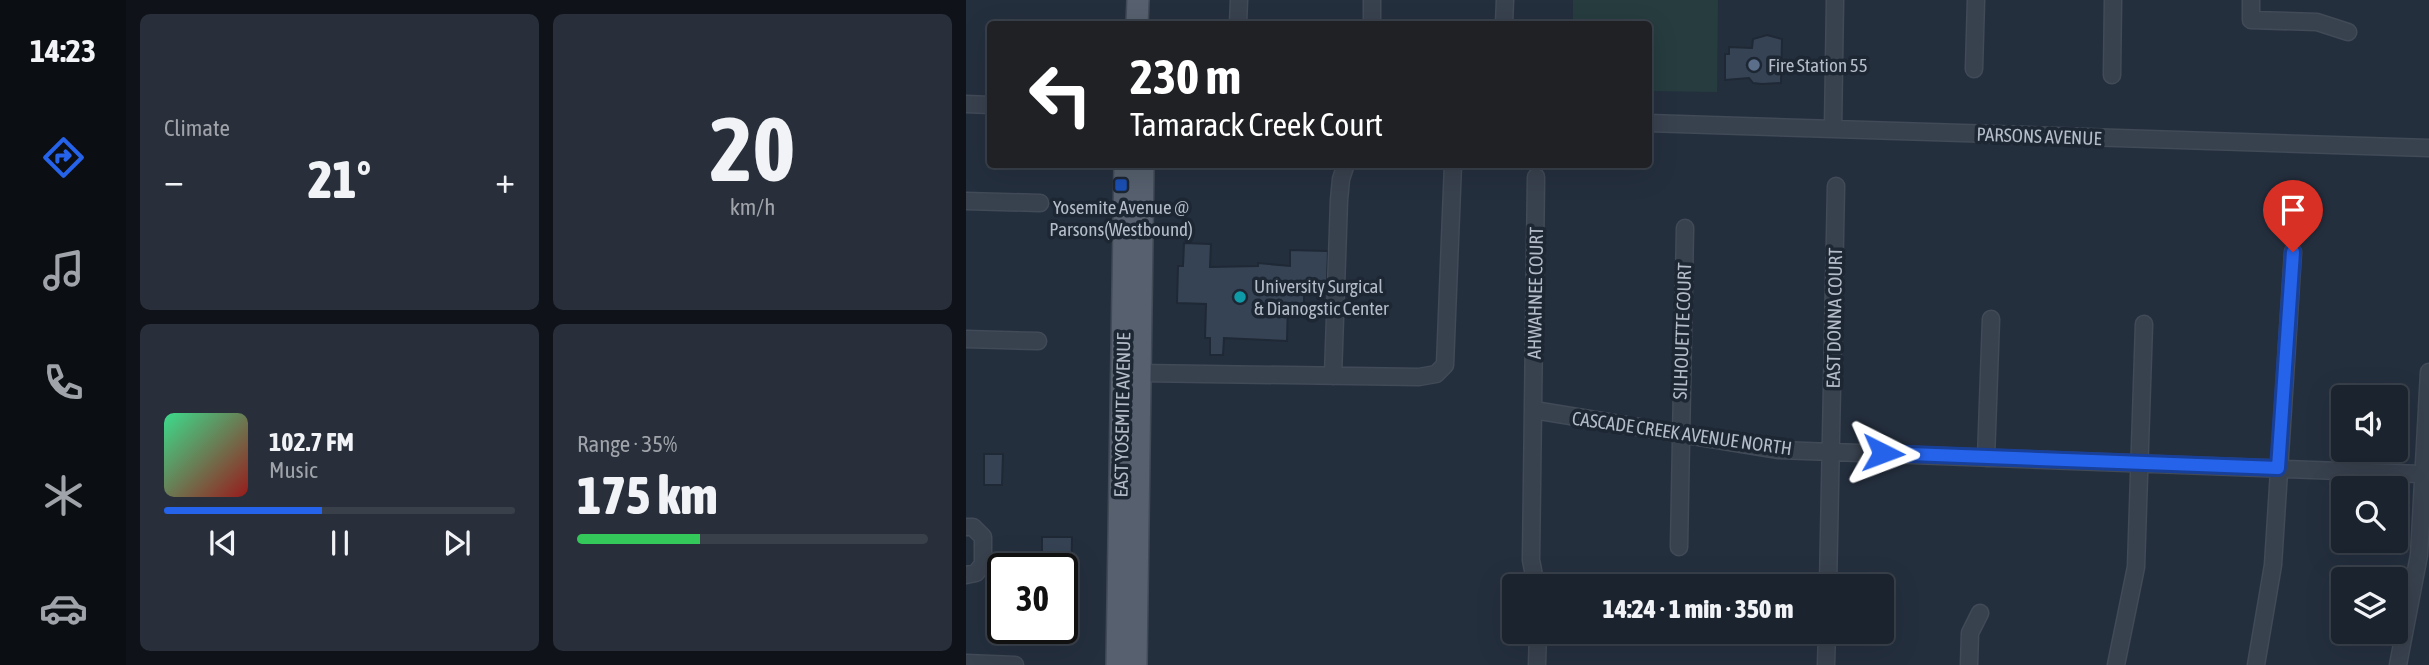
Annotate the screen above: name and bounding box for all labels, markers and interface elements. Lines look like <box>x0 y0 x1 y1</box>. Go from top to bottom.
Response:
text: 14:23 <box>30 32 96 69</box>
text: 230 m <box>1130 48 1241 104</box>
icon: left <box>1015 49 1106 140</box>
place label: Fire Station 55 <box>1768 54 1868 76</box>
marker: Fire Station 55 <box>1746 57 1762 73</box>
text: 20 <box>710 96 795 200</box>
text: Tamarack Creek Court <box>1130 106 1383 143</box>
text: Climate <box>164 115 230 141</box>
street label: PARSONS AVENUE <box>1976 123 2102 149</box>
icon: directions <box>39 133 88 182</box>
text: 21° <box>308 149 371 209</box>
text: − <box>164 158 184 201</box>
text: + <box>495 158 515 201</box>
marker: Yosemite Avenue @ Parsons(Westbound) <box>1113 177 1129 193</box>
pin <box>2263 180 2323 252</box>
icon: arrive <box>2274 191 2312 229</box>
text: km/h <box>730 194 775 220</box>
place label: Yosemite Avenue @ Parsons(Westbound) <box>1049 196 1193 240</box>
street label: AHWAHNEE COURT <box>1523 226 1547 359</box>
icon: music <box>39 246 88 295</box>
street label: EAST DONNA COURT <box>1822 247 1846 389</box>
street label: SILHOUETTE COURT <box>1669 261 1695 400</box>
place label: University Surgical & Dianogstic Center <box>1254 275 1389 319</box>
marker: University Surgical & Dianogstic Center <box>1232 289 1248 305</box>
street label: EAST YOSEMITE AVENUE <box>1110 332 1134 498</box>
icon: phone <box>39 358 88 407</box>
map controls <box>2331 385 2408 644</box>
button: sound <box>2331 385 2408 462</box>
street label: CASCADE CREEK AVENUE NORTH <box>1571 407 1793 459</box>
position arrow <box>1846 416 1920 490</box>
text: 102.7 FM <box>269 427 354 457</box>
text: Range · 35% <box>577 431 677 457</box>
text: Music <box>269 457 317 483</box>
text: 175 km <box>577 465 718 525</box>
icon: climate <box>39 471 88 520</box>
button: search <box>2331 476 2408 553</box>
icon: previous <box>204 524 242 562</box>
icon: pause <box>321 524 359 562</box>
icon: next <box>438 524 476 562</box>
speed limit sign: 30 <box>987 553 1078 644</box>
button: layers <box>2331 567 2408 644</box>
icon: car <box>39 584 88 633</box>
text: 14:24 · 1 min · 350 m <box>1603 594 1793 624</box>

